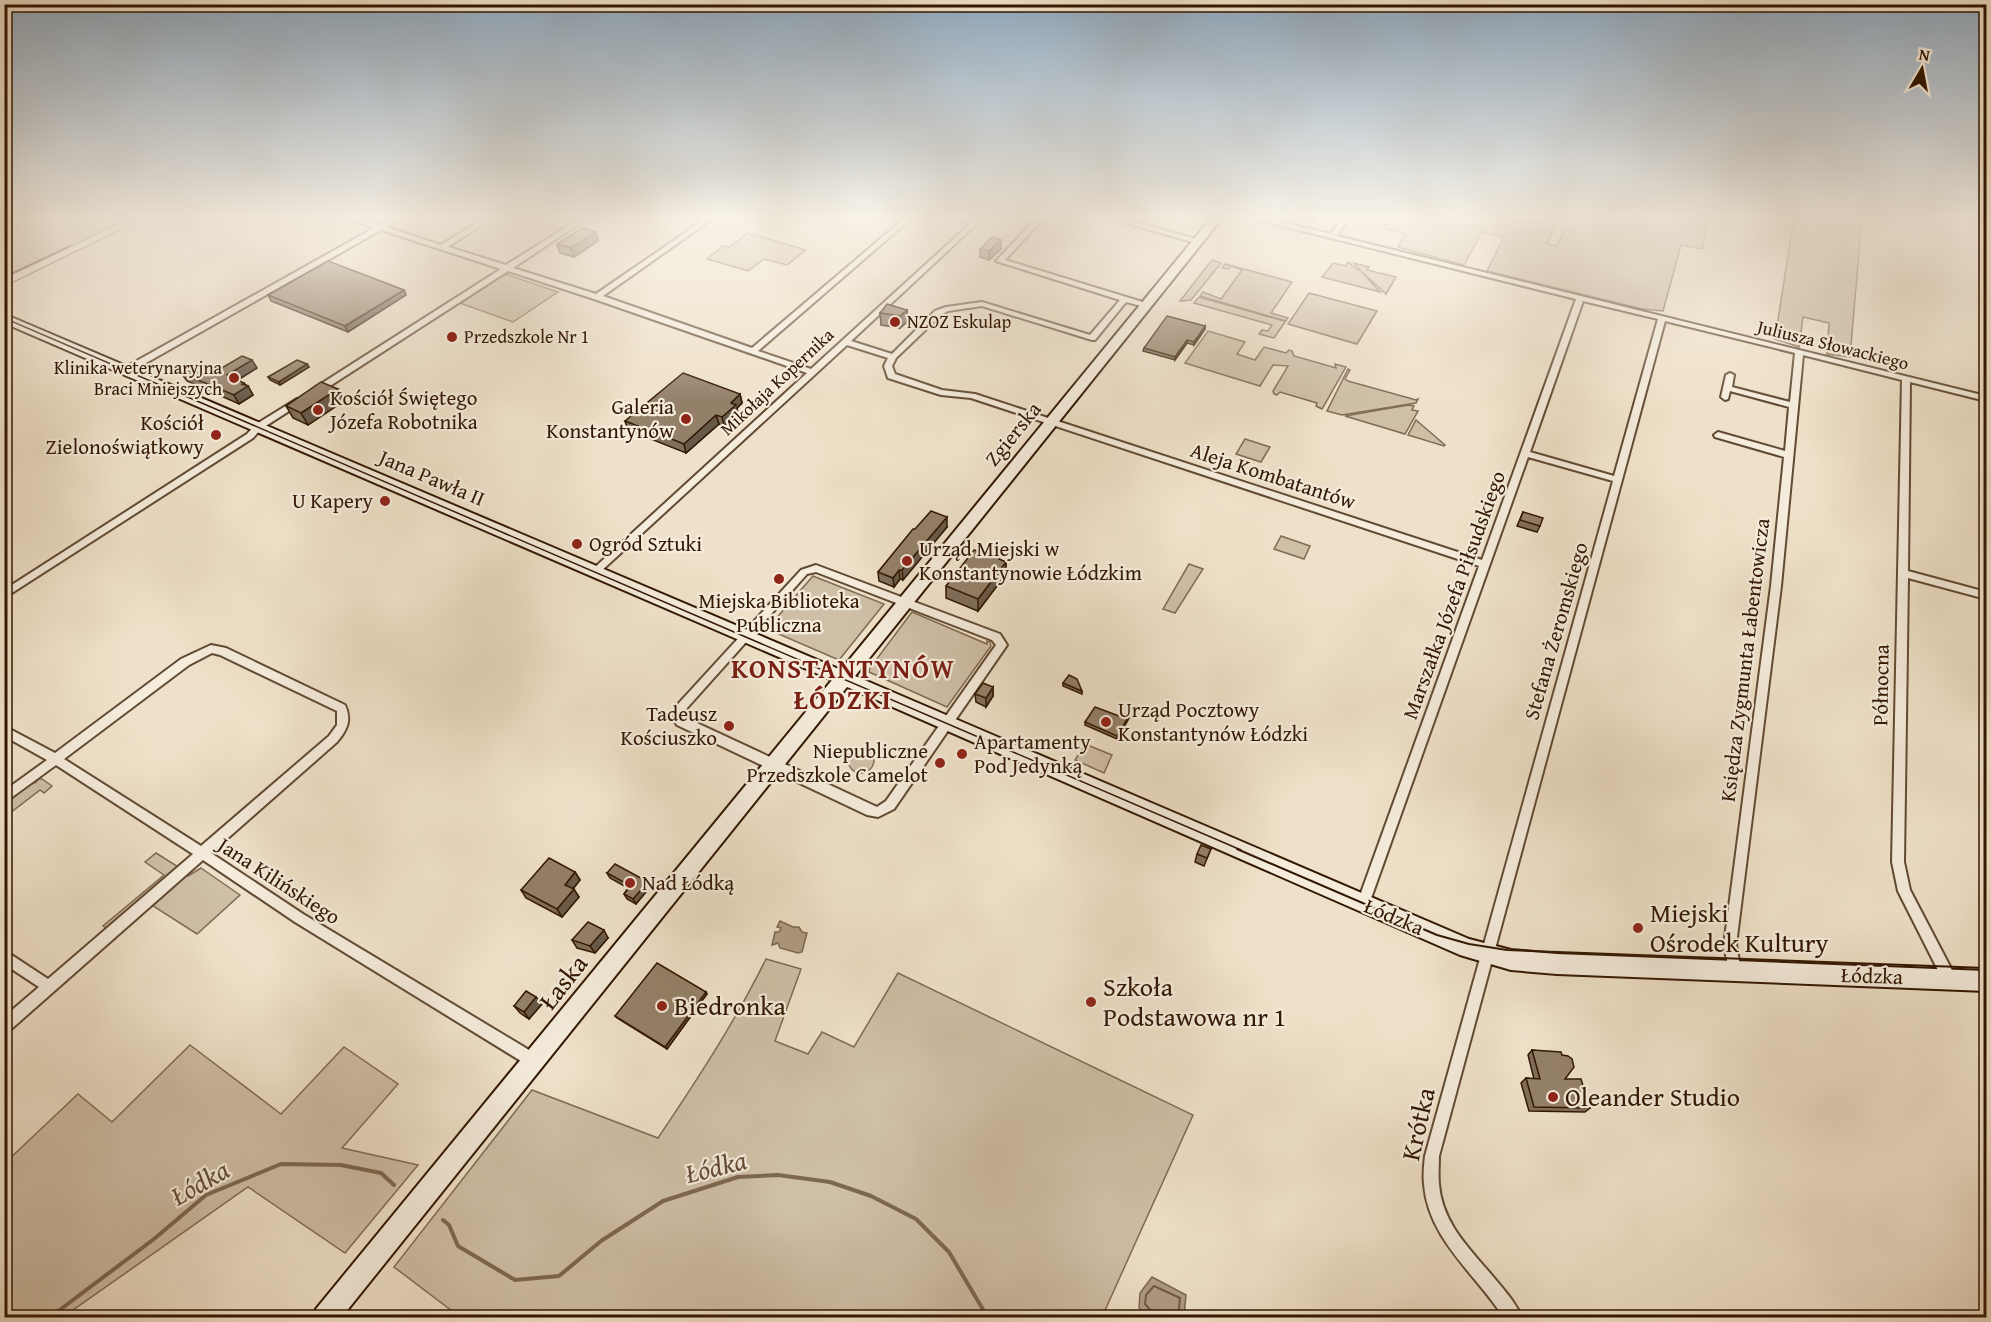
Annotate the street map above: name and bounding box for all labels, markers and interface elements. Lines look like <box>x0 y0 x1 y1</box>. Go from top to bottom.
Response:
north arrow <box>1892 39 1952 99</box>
text: N <box>1917 41 1932 67</box>
place label: NZOZ Eskulap <box>907 308 1011 335</box>
street label: Juliusza Słowackiego <box>1753 312 1912 376</box>
marker: NZOZ Eskulap <box>888 315 902 329</box>
street label: Mikołaja Kopernika <box>714 321 840 442</box>
place label: Przedszkole Nr 1 <box>464 323 589 350</box>
marker: Przedszkole Nr 1 <box>445 330 459 344</box>
place label: Klinika weterynaryjna Braci Mniejszych <box>54 354 222 402</box>
marker: Klinika weterynaryjna Braci Mniejszych <box>227 371 241 385</box>
place label: Kościół Świętego Józefa Robotnika <box>327 382 478 437</box>
place label: Galeria Konstantynów <box>546 391 674 446</box>
street label: Zgierska <box>977 395 1048 473</box>
marker: Kościół Świętego Józefa Robotnika <box>311 403 325 417</box>
place label: Kościół Zielonoświątkowy <box>46 407 205 462</box>
marker: Galeria Konstantynów <box>679 412 693 426</box>
marker: Kościół Zielonoświątkowy <box>209 428 223 442</box>
street label: Aleja Kombatantów <box>1187 434 1360 517</box>
street label: Jana Pawła II <box>372 440 490 514</box>
street label: Marszałka Józefa Piłsudskiego <box>1394 466 1513 723</box>
place label: U Kapery <box>292 485 374 516</box>
marker: U Kapery <box>378 494 392 508</box>
street label: Księdza Zygmunta Łabentowicza <box>1712 516 1777 804</box>
place label: Ogród Sztuki <box>589 528 702 559</box>
place label: Urząd Miejski w Konstantynowie Łódzkim <box>919 533 1142 588</box>
marker: Ogród Sztuki <box>570 537 584 551</box>
street label: Stefana Żeromskiego <box>1515 538 1596 723</box>
marker: Urząd Miejski w Konstantynowie Łódzkim <box>900 554 914 568</box>
marker: Miejska Biblioteka Publiczna <box>772 572 786 586</box>
place label: Miejska Biblioteka Publiczna <box>698 585 860 640</box>
street label: Północna <box>1864 644 1897 726</box>
district label: KONSTANTYNÓW ŁÓDZKI <box>731 648 955 719</box>
place label: Urząd Pocztowy Konstantynów Łódzki <box>1118 694 1308 749</box>
place label: Tadeusz Kościuszko <box>620 698 717 753</box>
marker: Urząd Pocztowy Konstantynów Łódzki <box>1099 715 1113 729</box>
marker: Tadeusz Kościuszko <box>722 719 736 733</box>
place label: Apartamenty Pod Jedynką <box>974 726 1091 781</box>
place label: Niepubliczne Przedszkole Camelot <box>747 735 929 790</box>
marker: Apartamenty Pod Jedynką <box>955 747 969 761</box>
marker: Niepubliczne Przedszkole Camelot <box>933 756 947 770</box>
street label: Jana Kilińskiego <box>209 828 347 932</box>
place label: Nad Łódką <box>642 867 734 898</box>
marker: Nad Łódką <box>623 876 637 890</box>
street label: Łódzka <box>1360 890 1429 943</box>
place label: Miejski Ośrodek Kultury <box>1650 893 1828 962</box>
marker: Miejski Ośrodek Kultury <box>1631 921 1645 935</box>
street label: Łaska <box>529 945 597 1018</box>
street label: Łódzka <box>1841 959 1904 992</box>
place label: Szkoła Podstawowa nr 1 <box>1103 967 1286 1036</box>
place label: Biedronka <box>674 986 787 1025</box>
marker: Szkoła Podstawowa nr 1 <box>1084 995 1098 1009</box>
marker: Biedronka <box>655 999 669 1013</box>
place label: Oleander Studio <box>1565 1077 1740 1116</box>
street label: Krótka <box>1390 1083 1445 1164</box>
marker: Oleander Studio <box>1546 1090 1560 1104</box>
water label: Łódka <box>680 1139 751 1193</box>
water label: Łódka <box>162 1149 237 1215</box>

